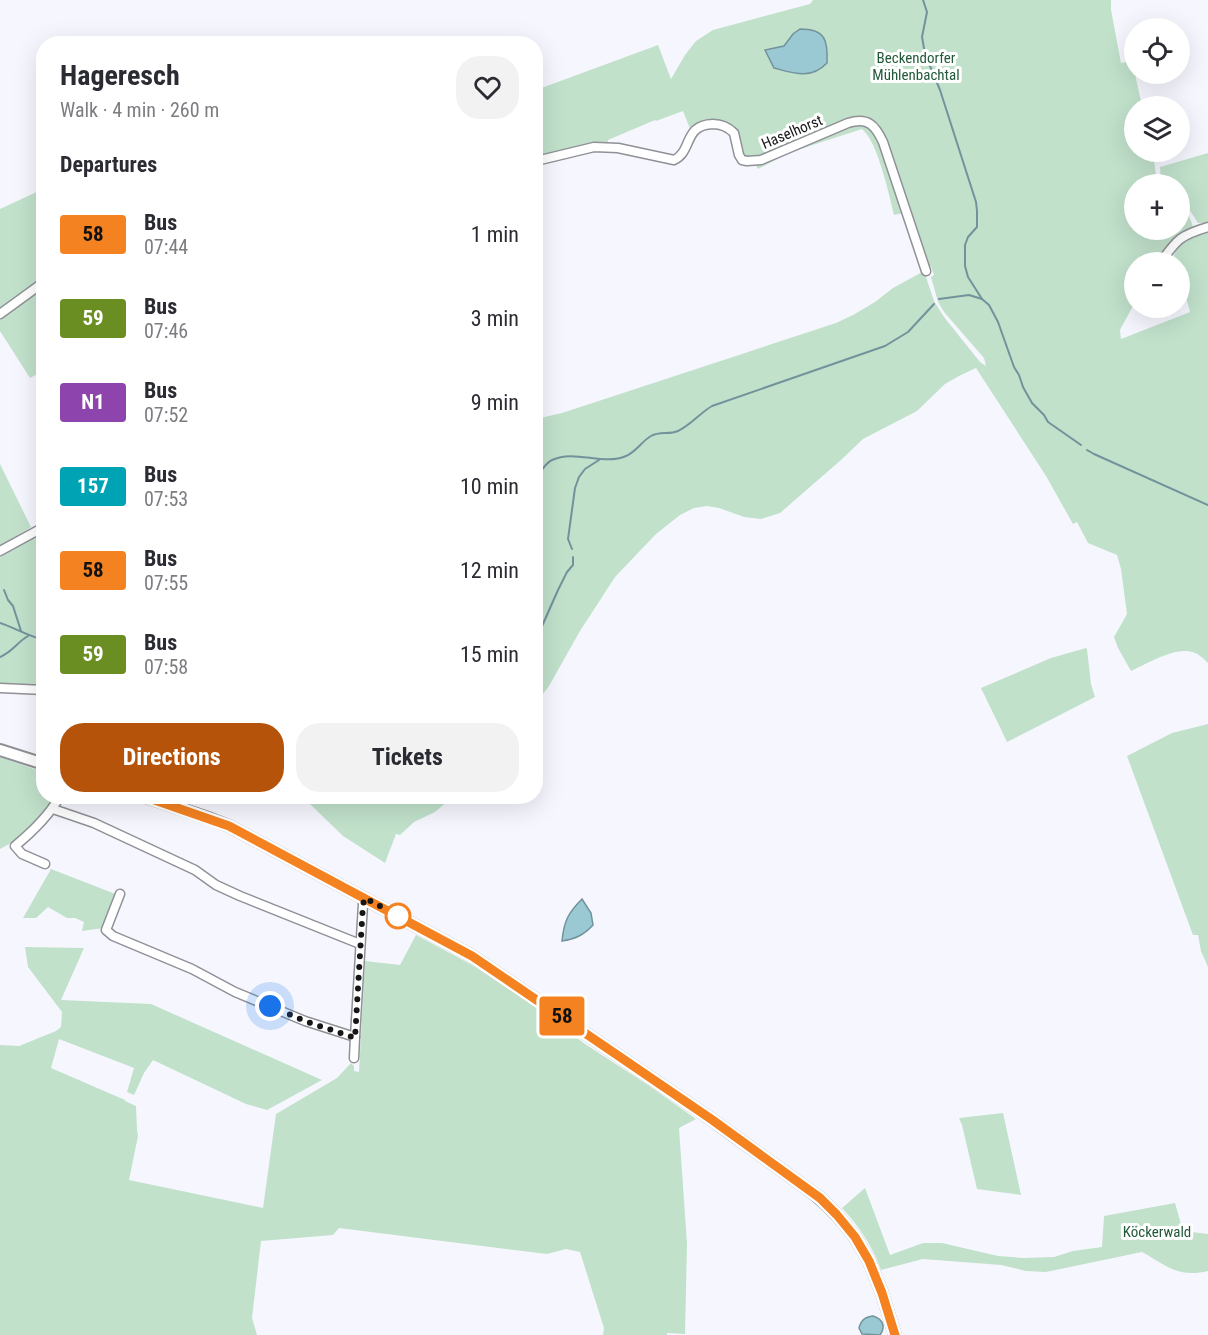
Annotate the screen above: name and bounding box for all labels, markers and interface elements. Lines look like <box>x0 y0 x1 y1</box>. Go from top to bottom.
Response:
map controls <box>1124 18 1190 318</box>
button: locate <box>1124 18 1190 84</box>
park label: Beckendorfer Mühlenbachtal <box>872 49 960 84</box>
button: heart <box>456 56 519 119</box>
text: Hageresch <box>60 59 180 92</box>
button: layers <box>1124 96 1190 162</box>
text: Walk · 4 min · 260 m <box>60 98 219 122</box>
street label: Haselhorst <box>759 111 825 153</box>
text: Departures <box>60 152 157 177</box>
button: + <box>1124 174 1190 240</box>
text: Bus <box>144 210 177 235</box>
text: 58 <box>82 222 104 246</box>
text: 1 min <box>471 222 519 247</box>
text: 07:44 <box>144 235 188 259</box>
button: − <box>1124 252 1190 318</box>
text: Bus <box>144 294 177 319</box>
text: 59 <box>82 306 104 330</box>
text: 3 min <box>471 306 519 331</box>
text: 07:46 <box>144 319 188 343</box>
text: Bus <box>144 378 177 403</box>
text: N1 <box>81 390 105 414</box>
text: 9 min <box>471 390 519 415</box>
text: 07:52 <box>144 403 188 427</box>
text: Bus <box>144 462 177 487</box>
text: 157 <box>77 474 109 498</box>
text: 10 min <box>460 474 519 499</box>
text: 07:53 <box>144 487 188 511</box>
text: Bus <box>144 546 177 571</box>
text: 58 <box>82 558 104 582</box>
text: 12 min <box>460 558 519 583</box>
text: 07:55 <box>144 571 188 595</box>
text: Bus <box>144 630 177 655</box>
text: 59 <box>82 642 104 666</box>
text: 15 min <box>460 642 519 667</box>
text: 07:58 <box>144 655 188 679</box>
button: Directions <box>60 723 284 792</box>
button: Tickets <box>296 723 519 792</box>
unlabelled marker <box>385 903 411 929</box>
your location <box>255 991 285 1021</box>
line badge: 58 <box>535 996 589 1036</box>
text: 58 <box>551 1004 573 1028</box>
park label: Köckerwald <box>1123 1223 1191 1241</box>

